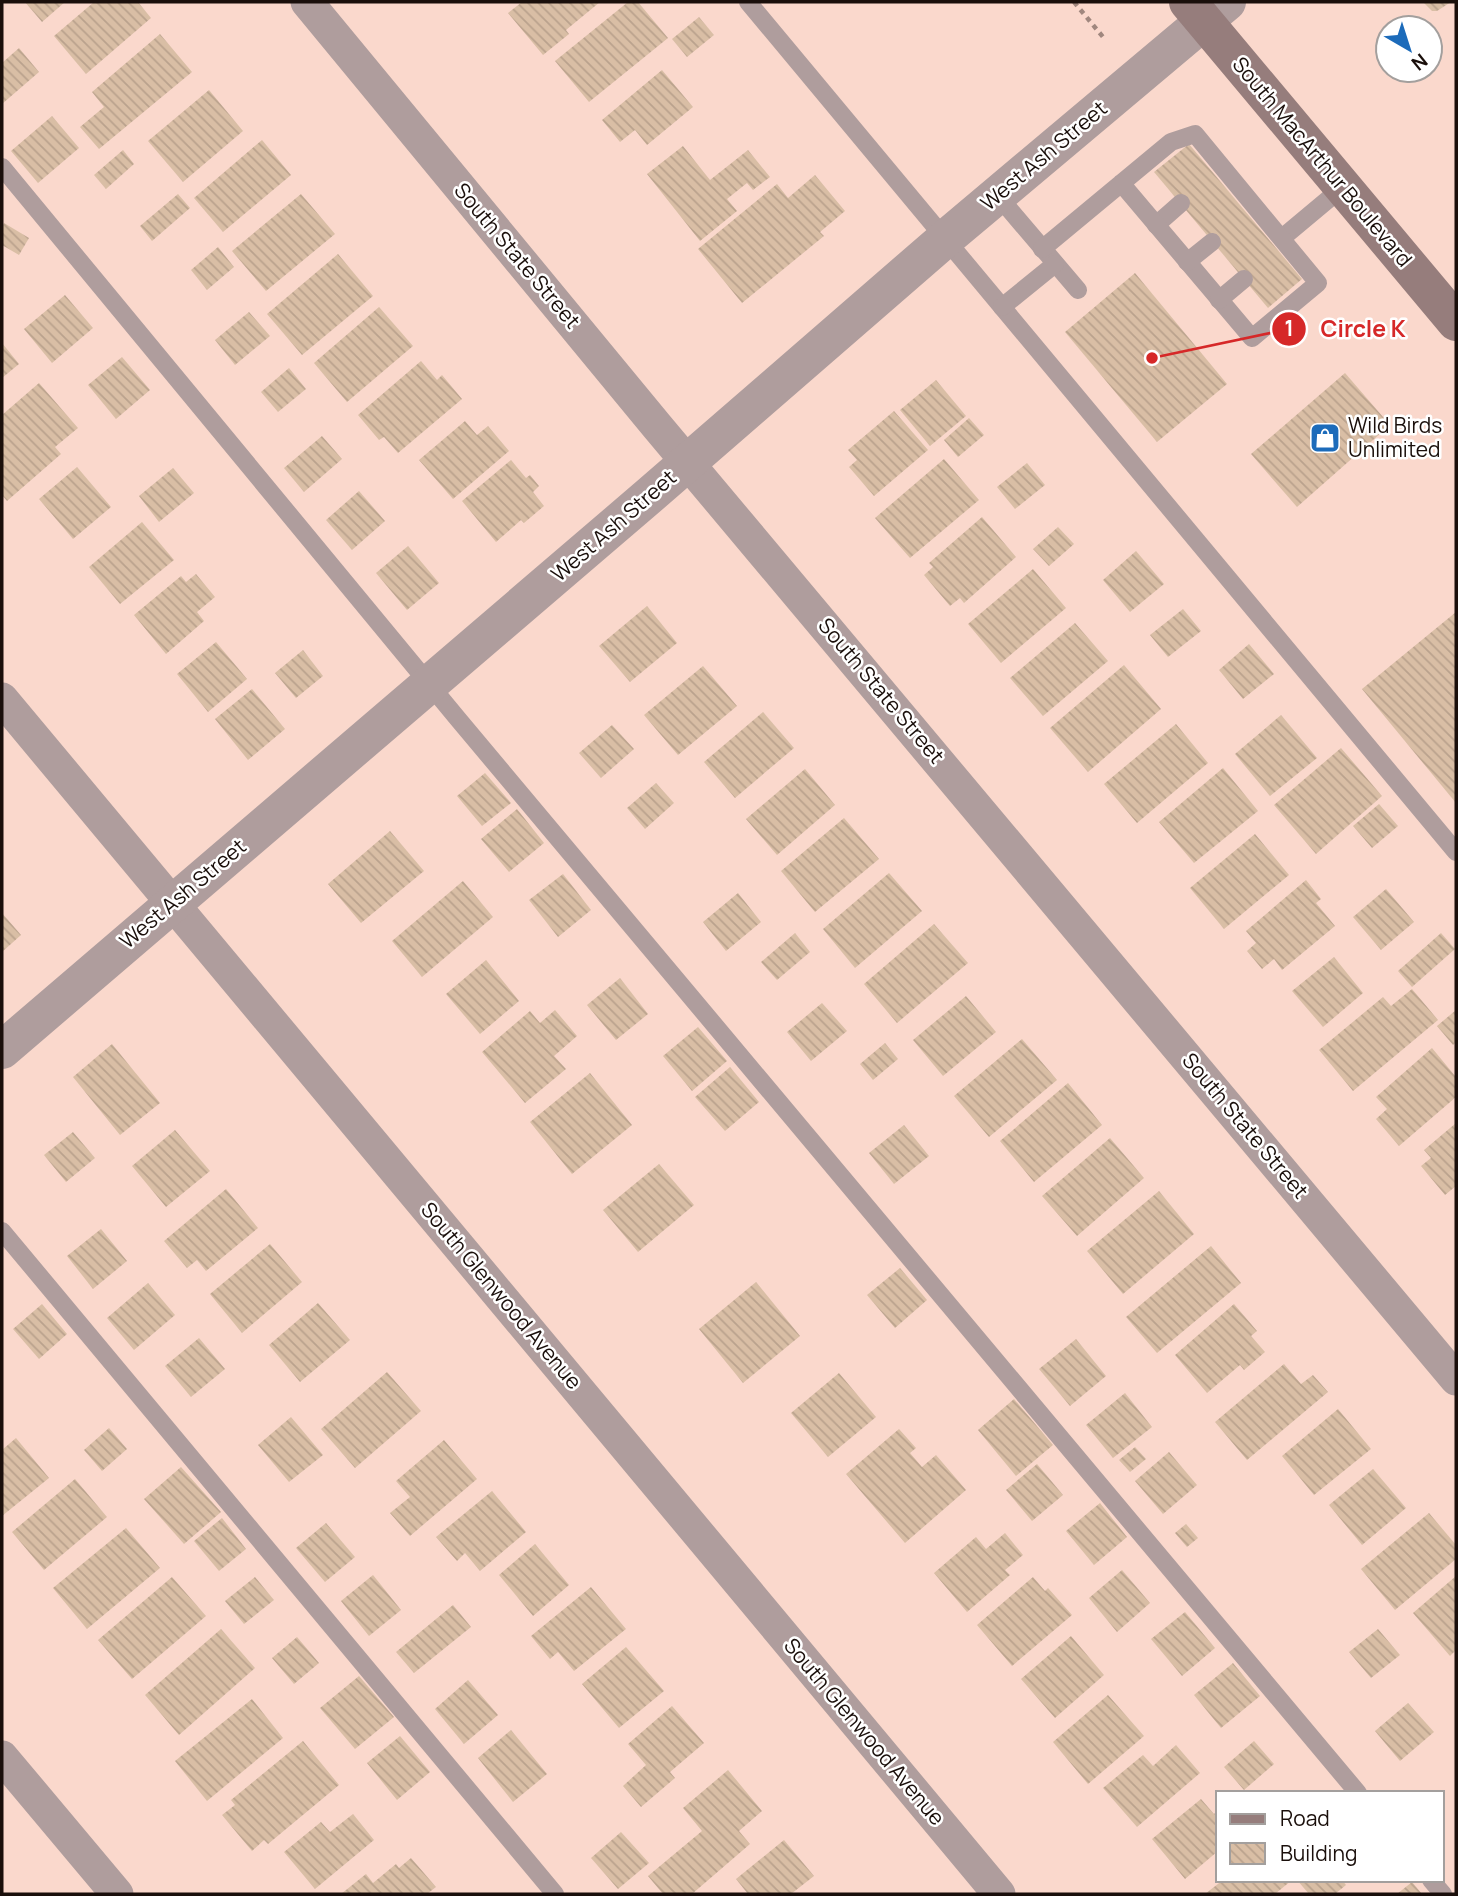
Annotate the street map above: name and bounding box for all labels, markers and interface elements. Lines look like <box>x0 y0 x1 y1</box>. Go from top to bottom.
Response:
north arrow <box>1374 14 1444 84</box>
text: N <box>1406 48 1433 77</box>
street label: South MacArthur Boulevard <box>1227 51 1419 272</box>
street label: West Ash Street <box>974 94 1112 216</box>
street label: South State Street <box>449 177 587 334</box>
callout: Circle K <box>1271 307 1419 351</box>
text: Circle K <box>1320 312 1406 344</box>
text: 1 <box>1284 314 1294 342</box>
place label: Wild Birds Unlimited <box>1348 411 1442 463</box>
shop icon: Wild Birds Unlimited <box>1308 421 1342 455</box>
street label: West Ash Street <box>545 463 682 587</box>
street label: South State Street <box>813 612 951 769</box>
street label: West Ash Street <box>113 832 251 954</box>
street label: South State Street <box>1177 1047 1315 1204</box>
street label: South Glenwood Avenue <box>415 1196 588 1395</box>
street label: South Glenwood Avenue <box>778 1632 951 1831</box>
legend <box>1216 1791 1444 1882</box>
text: Road <box>1280 1804 1330 1832</box>
text: Building <box>1280 1839 1357 1867</box>

